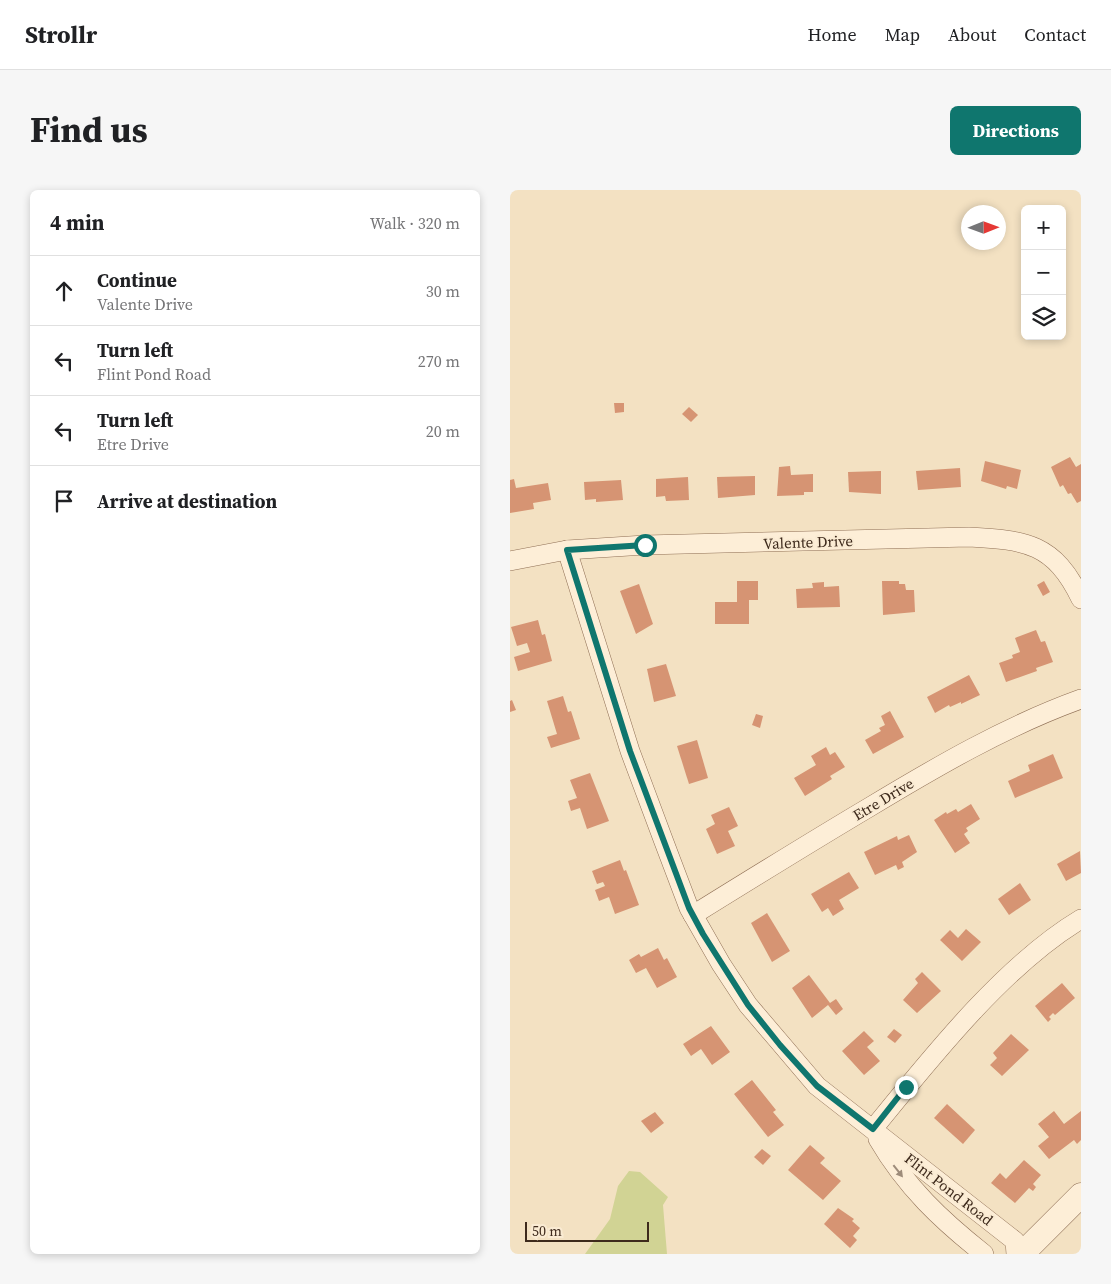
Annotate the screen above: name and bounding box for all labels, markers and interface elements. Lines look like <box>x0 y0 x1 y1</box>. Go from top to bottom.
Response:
text: Strollr <box>25 18 97 51</box>
text: Home <box>808 22 857 47</box>
text: Map <box>885 22 920 47</box>
text: About <box>948 22 996 47</box>
text: Contact <box>1024 22 1086 47</box>
text: Find us <box>30 106 148 154</box>
button: Directions <box>950 106 1081 155</box>
north arrow <box>961 205 1006 250</box>
map controls <box>1021 205 1066 340</box>
button: + <box>1021 205 1066 250</box>
text: 4 min <box>50 208 105 237</box>
text: Walk · 320 m <box>370 212 460 234</box>
button: − <box>1021 250 1066 295</box>
text: Continue <box>97 267 177 293</box>
icon: ahead <box>50 277 78 305</box>
text: 30 m <box>426 280 460 302</box>
text: Valente Drive <box>97 293 193 315</box>
button: layers <box>1021 295 1066 340</box>
text: Turn left <box>97 337 173 363</box>
icon: left <box>50 347 78 375</box>
text: 270 m <box>418 350 460 372</box>
text: Flint Pond Road <box>97 363 211 385</box>
text: Turn left <box>97 407 173 433</box>
icon: left <box>50 417 78 445</box>
text: 20 m <box>426 420 460 442</box>
text: Etre Drive <box>97 433 169 455</box>
icon: arrive <box>50 487 78 515</box>
text: Arrive at destination <box>97 488 277 514</box>
street label: Valente Drive <box>763 530 854 554</box>
route start <box>634 534 657 557</box>
street label: Etre Drive <box>849 772 918 825</box>
route end <box>895 1076 918 1099</box>
street label: Flint Pond Road <box>900 1148 998 1230</box>
one-way arrow <box>893 1164 903 1178</box>
scale bar <box>525 1219 649 1242</box>
text: 50 m <box>532 1221 562 1241</box>

